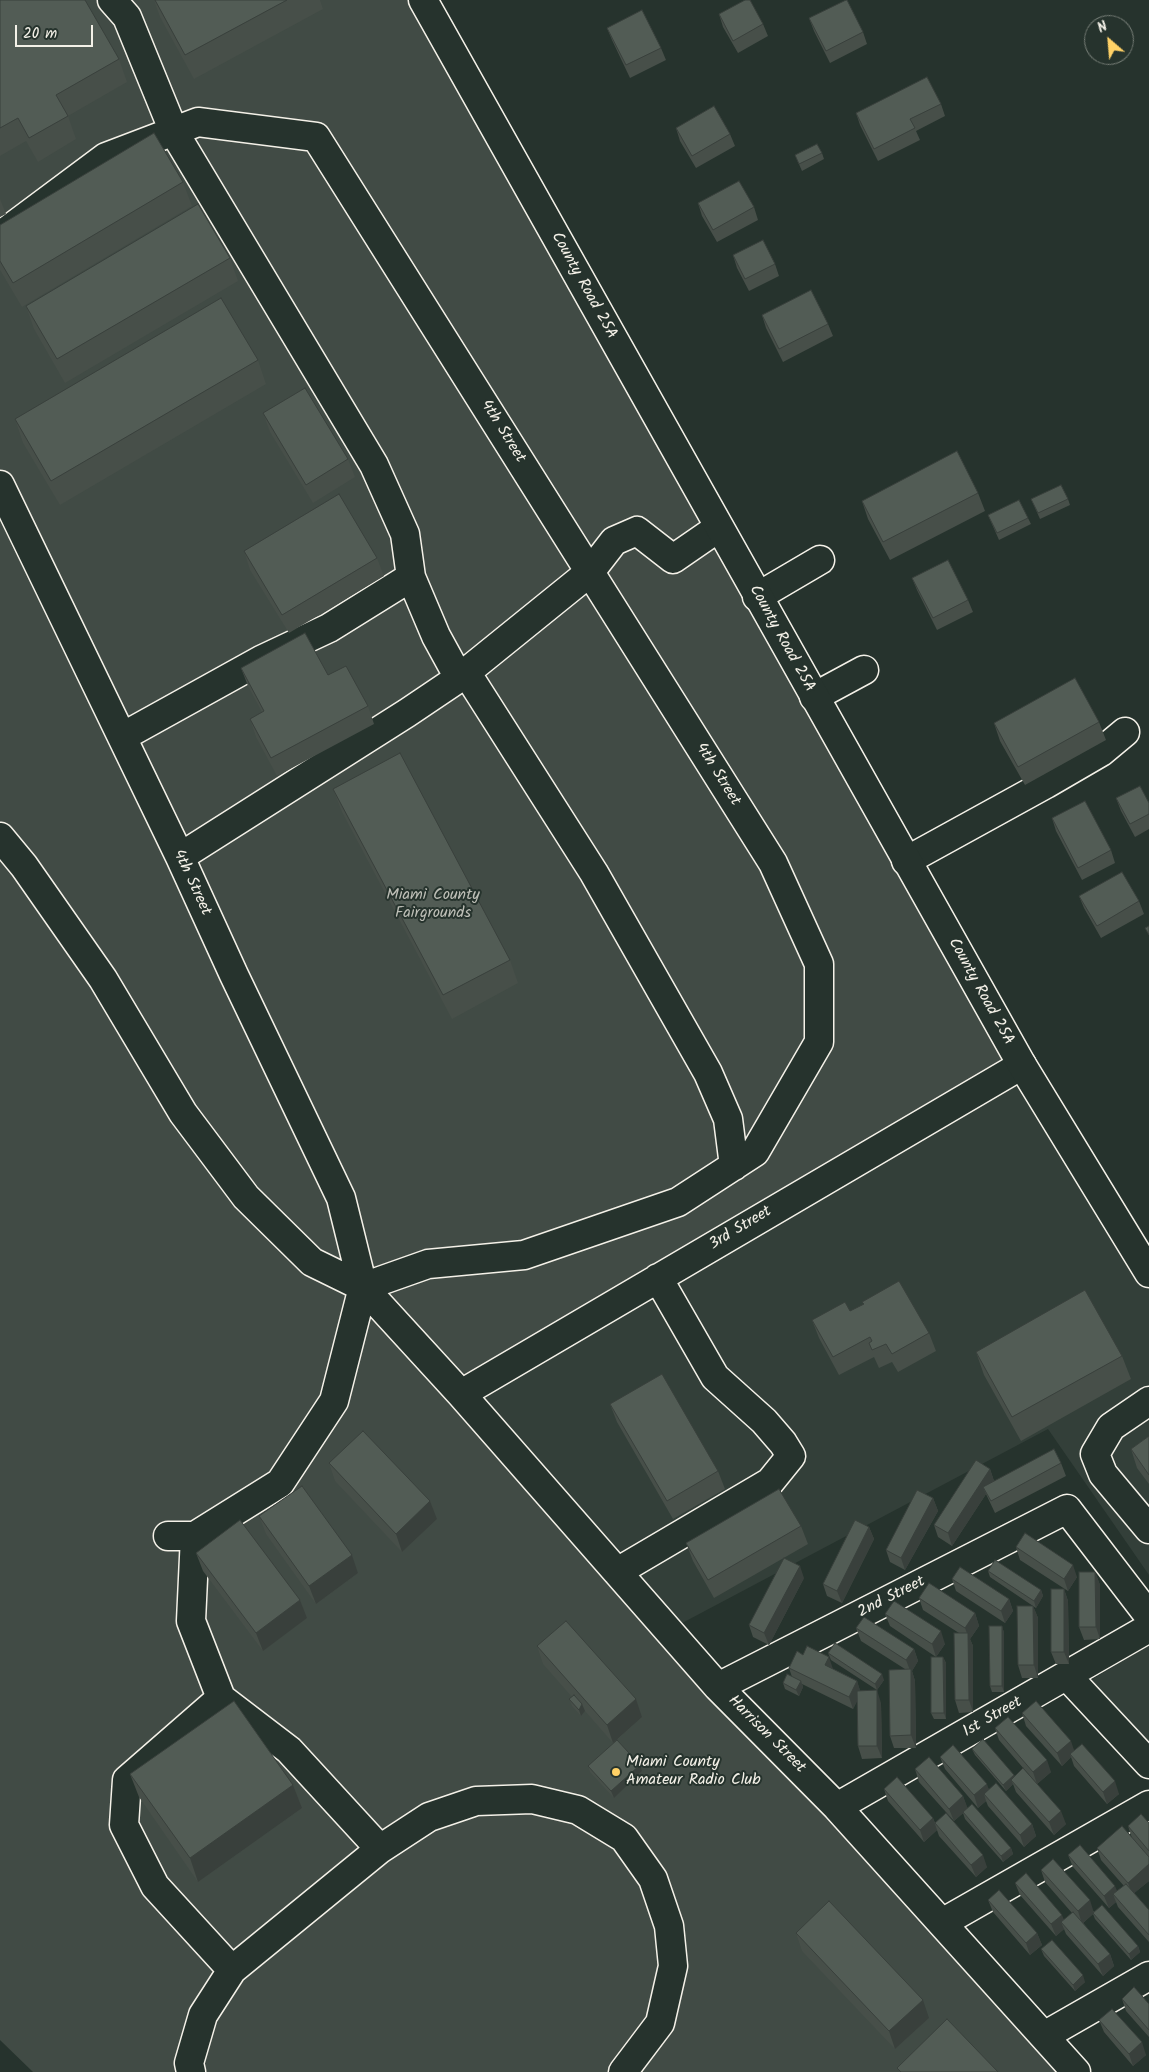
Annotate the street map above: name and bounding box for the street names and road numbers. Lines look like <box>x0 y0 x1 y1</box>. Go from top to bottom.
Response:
street label: County Road 25A <box>546 229 620 343</box>
street label: 4th Street <box>475 397 529 467</box>
street label: County Road 25A <box>744 582 818 696</box>
street label: 4th Street <box>690 740 744 810</box>
street label: 4th Street <box>167 847 215 919</box>
street label: County Road 25A <box>943 935 1017 1049</box>
street label: 3rd Street <box>706 1203 776 1255</box>
street label: 2nd Street <box>855 1573 929 1623</box>
street label: Harrison Street <box>723 1692 809 1778</box>
street label: 1st Street <box>960 1693 1026 1743</box>

